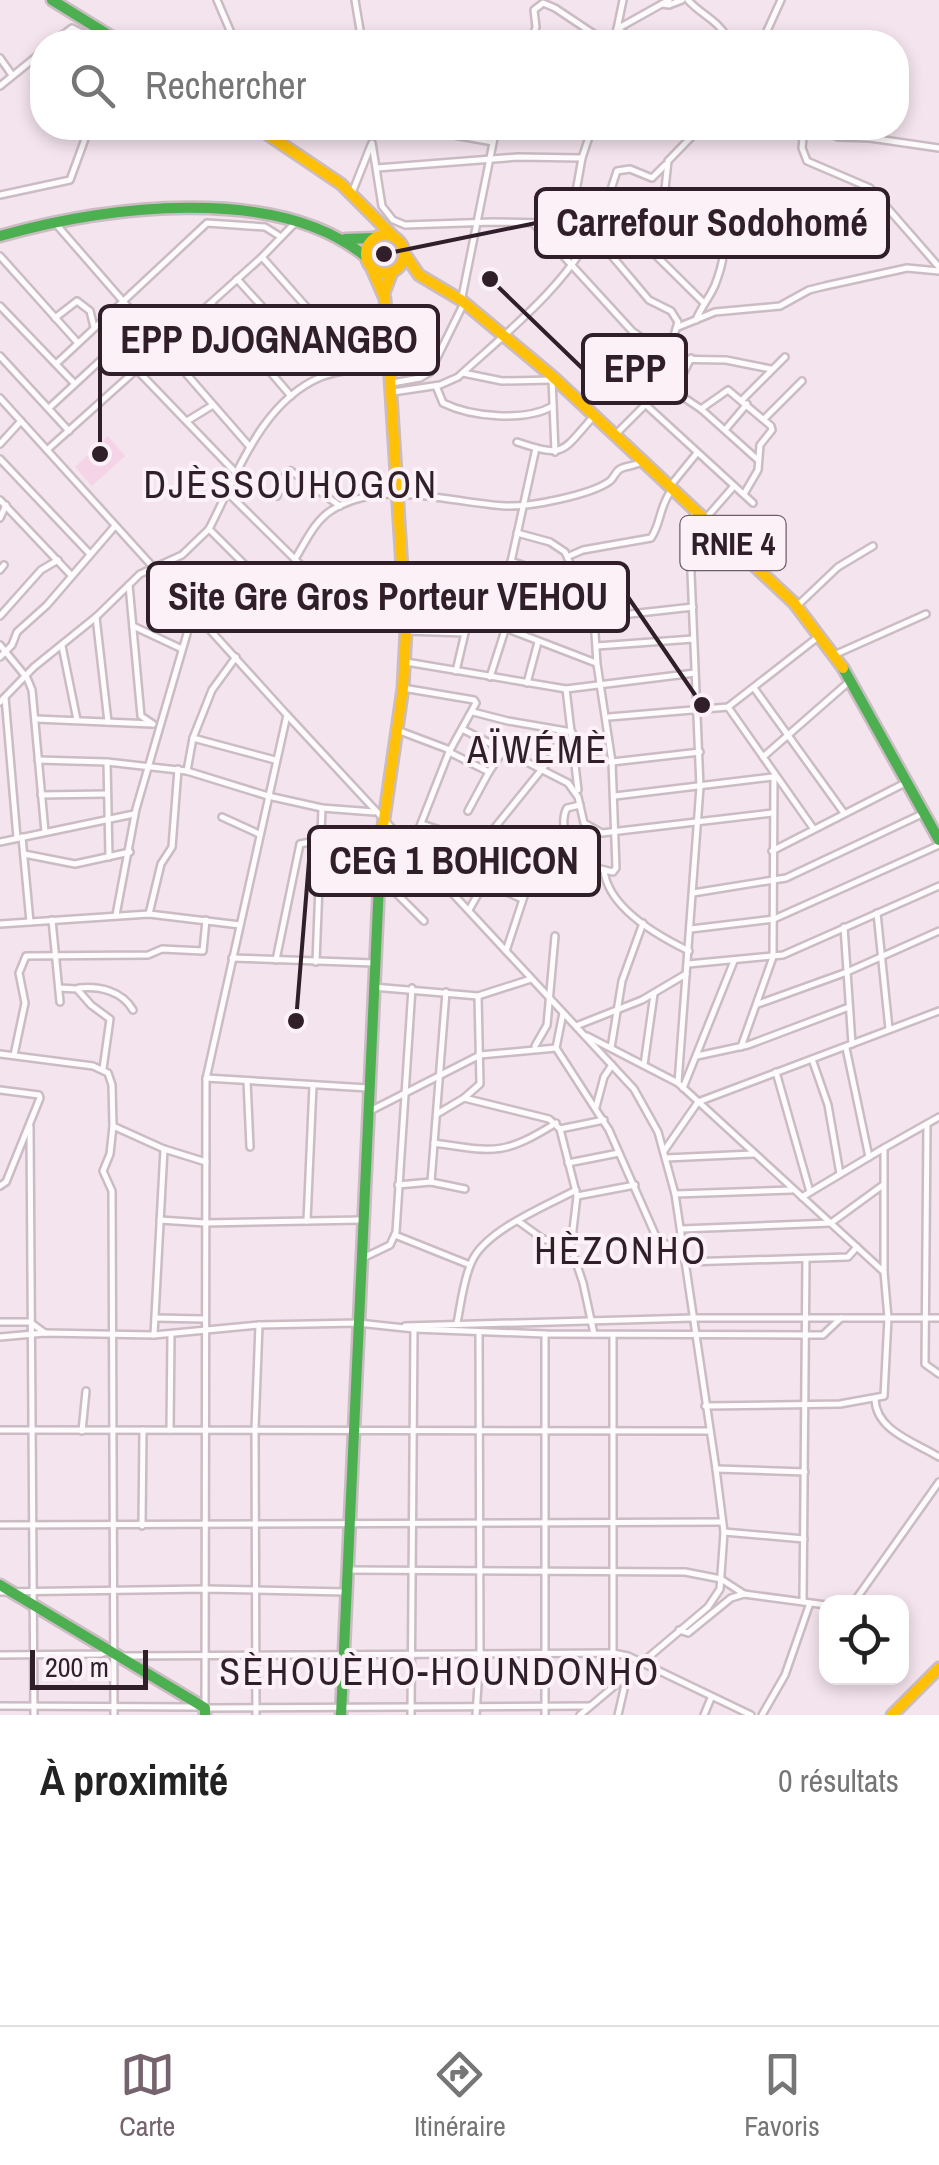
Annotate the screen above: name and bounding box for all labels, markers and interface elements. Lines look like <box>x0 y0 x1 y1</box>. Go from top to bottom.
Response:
search box <box>30 30 909 140</box>
icon: search <box>65 58 120 113</box>
text: Rechercher <box>145 60 306 111</box>
callout: Carrefour Sodohomé <box>536 189 888 257</box>
text: Carrefour Sodohomé <box>556 197 868 248</box>
callout: EPP DJOGNANGBO <box>100 306 438 374</box>
text: EPP DJOGNANGBO <box>120 314 418 365</box>
callout: EPP <box>583 335 686 403</box>
text: EPP <box>604 343 666 394</box>
district label: DJÈSSOUHOGON <box>144 459 438 510</box>
road number: RNIE 4 <box>680 516 786 570</box>
callout: Site Gre Gros Porteur VEHOU <box>148 563 628 631</box>
text: Site Gre Gros Porteur VEHOU <box>168 571 608 622</box>
district label: AÏWÉMÈ <box>466 724 609 775</box>
callout: CEG 1 BOHICON <box>309 827 599 895</box>
text: CEG 1 BOHICON <box>329 835 579 886</box>
district label: HÈZONHO <box>534 1225 708 1276</box>
map controls <box>819 1595 909 1685</box>
button: locate <box>819 1595 909 1685</box>
scale bar <box>30 1645 148 1690</box>
district label: SÈHOUÈHO-HOUNDONHO <box>219 1646 661 1697</box>
text: 200 m <box>45 1648 109 1686</box>
text: À proximité <box>40 1752 228 1808</box>
text: 0 résultats <box>778 1759 899 1802</box>
tab: Carte <box>119 2047 175 2145</box>
tab: Itinéraire <box>414 2047 506 2145</box>
tab: Favoris <box>744 2047 820 2145</box>

